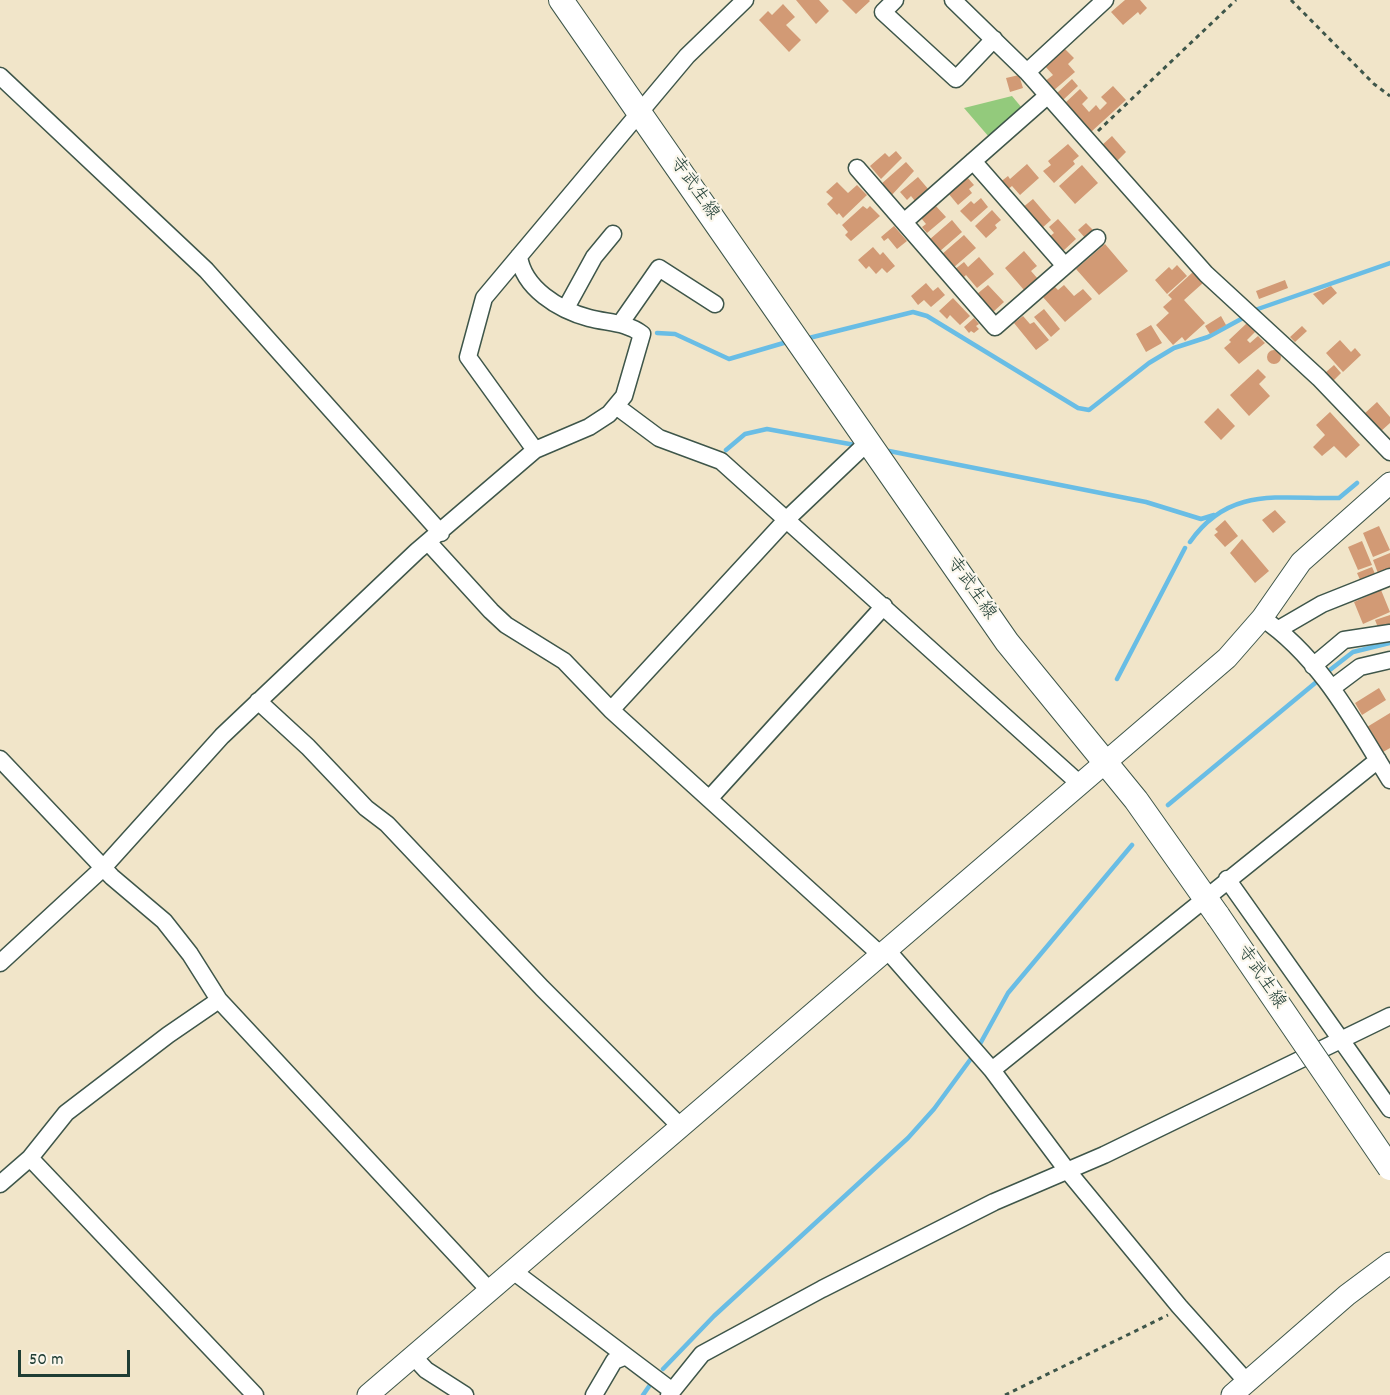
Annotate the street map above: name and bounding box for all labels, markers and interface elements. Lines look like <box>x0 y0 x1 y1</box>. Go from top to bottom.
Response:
street label: 寺武生線 <box>664 153 722 225</box>
street label: 寺武生線 <box>941 553 999 625</box>
street label: 寺武生線 <box>1231 942 1289 1014</box>
scale bar <box>21 1338 134 1376</box>
text: 50 m <box>29 1348 64 1373</box>

